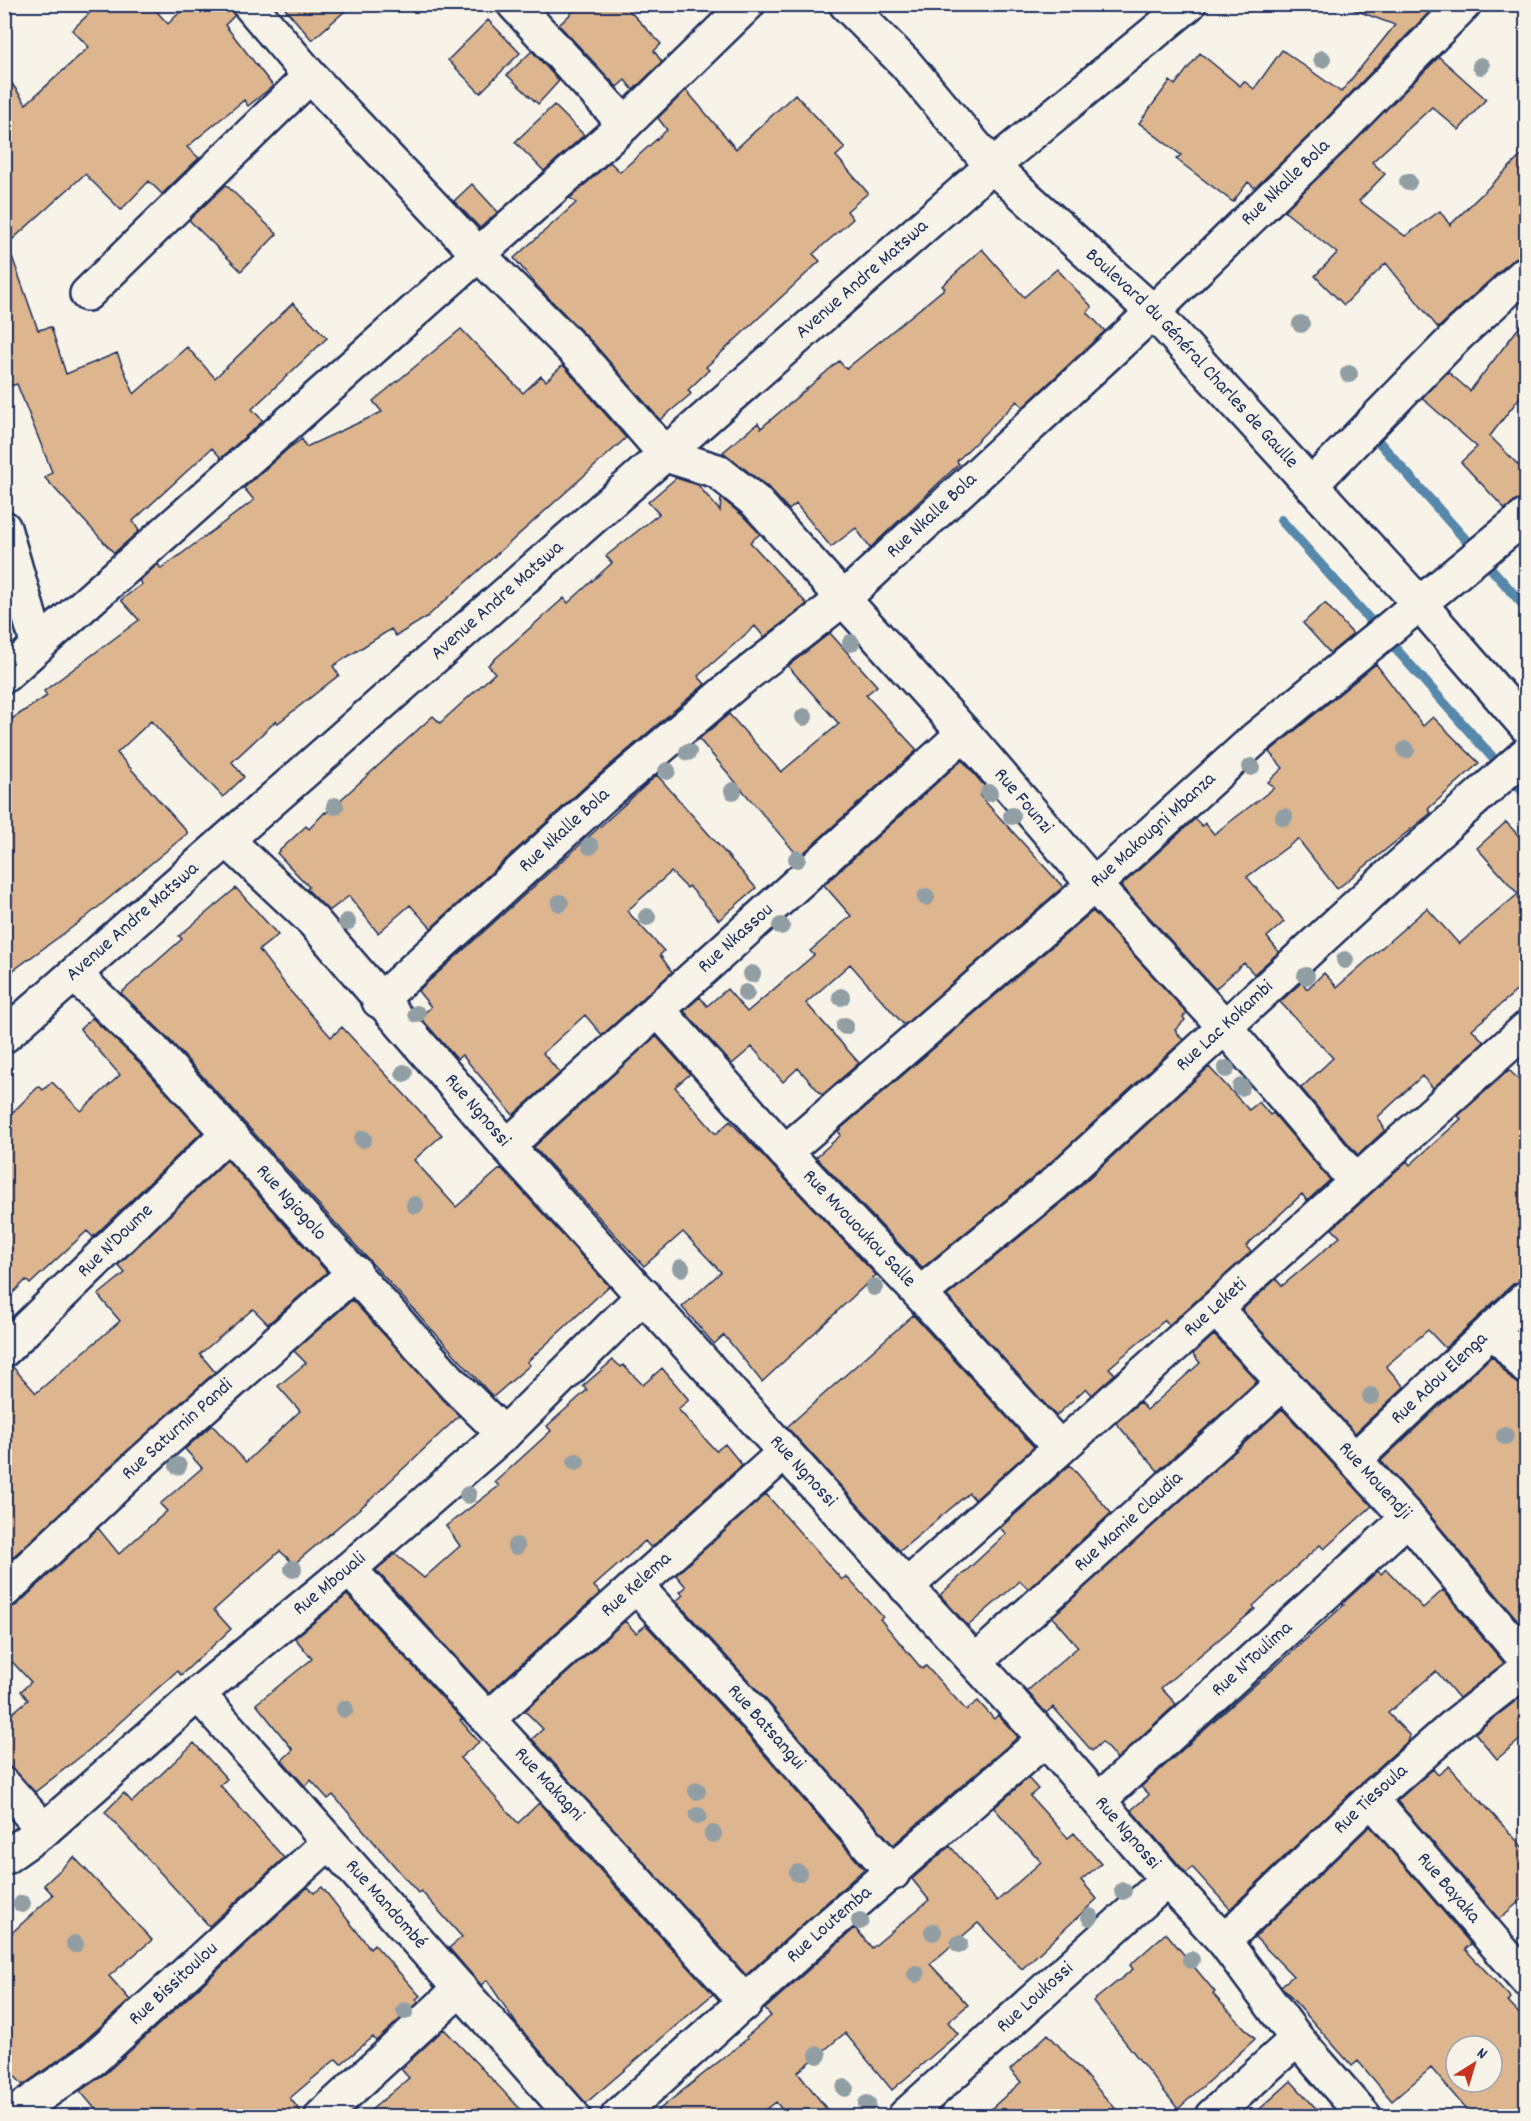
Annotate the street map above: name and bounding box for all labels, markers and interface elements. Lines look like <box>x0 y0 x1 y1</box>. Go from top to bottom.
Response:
street label: Rue Nkalle Bola <box>1235 133 1338 233</box>
street label: Avenue Andre Matswa <box>790 213 936 346</box>
street label: Boulevard du Général Charles de Gaulle <box>1078 242 1304 476</box>
street label: Rue Nkalle Bola <box>881 467 984 566</box>
street label: Avenue Andre Matswa <box>425 534 571 667</box>
street label: Rue Founzi <box>987 763 1059 841</box>
street label: Rue Makougni Mbanza <box>1085 766 1223 895</box>
street label: Rue Nkalle Bola <box>513 781 617 880</box>
street label: Avenue Andre Matswa <box>60 856 206 989</box>
street label: Rue Nkassou <box>692 897 780 981</box>
street label: Rue Lac Kokambi <box>1170 974 1281 1079</box>
street label: Rue Ngnossi <box>437 1068 517 1154</box>
street label: Rue Ngiogolo <box>249 1159 333 1248</box>
street label: Rue Mvououkou Salle <box>795 1164 922 1295</box>
street label: Rue N'Doume <box>72 1198 160 1285</box>
street label: Rue Leketi <box>1178 1272 1254 1344</box>
street label: Rue Adou Elenga <box>1385 1326 1495 1432</box>
street label: Rue Saturnin Pandi <box>116 1372 240 1487</box>
street label: Rue Ngnossi <box>762 1429 843 1514</box>
street label: Rue Mouendji <box>1331 1436 1418 1527</box>
street label: Rue Mamie Claudia <box>1068 1465 1190 1579</box>
street label: Rue Mbouali <box>288 1545 373 1623</box>
street label: Rue Kelema <box>595 1546 679 1625</box>
street label: Rue N'Toulima <box>1206 1615 1300 1704</box>
street label: Rue Batsangui <box>720 1679 812 1777</box>
street label: Rue Makagni <box>507 1742 590 1829</box>
street label: Rue Tiesoula <box>1328 1758 1415 1841</box>
street label: Rue Ngnossi <box>1087 1791 1167 1877</box>
street label: Rue Bayaka <box>1409 1847 1487 1931</box>
street label: Rue Mandombé <box>338 1854 433 1956</box>
street label: Rue Loutemba <box>781 1880 879 1971</box>
street label: Rue Bissitoulou <box>123 1936 225 2033</box>
street label: Rue Loukossi <box>991 1956 1081 2040</box>
north arrow <box>1444 2034 1504 2094</box>
text: N <box>1471 2042 1492 2066</box>

